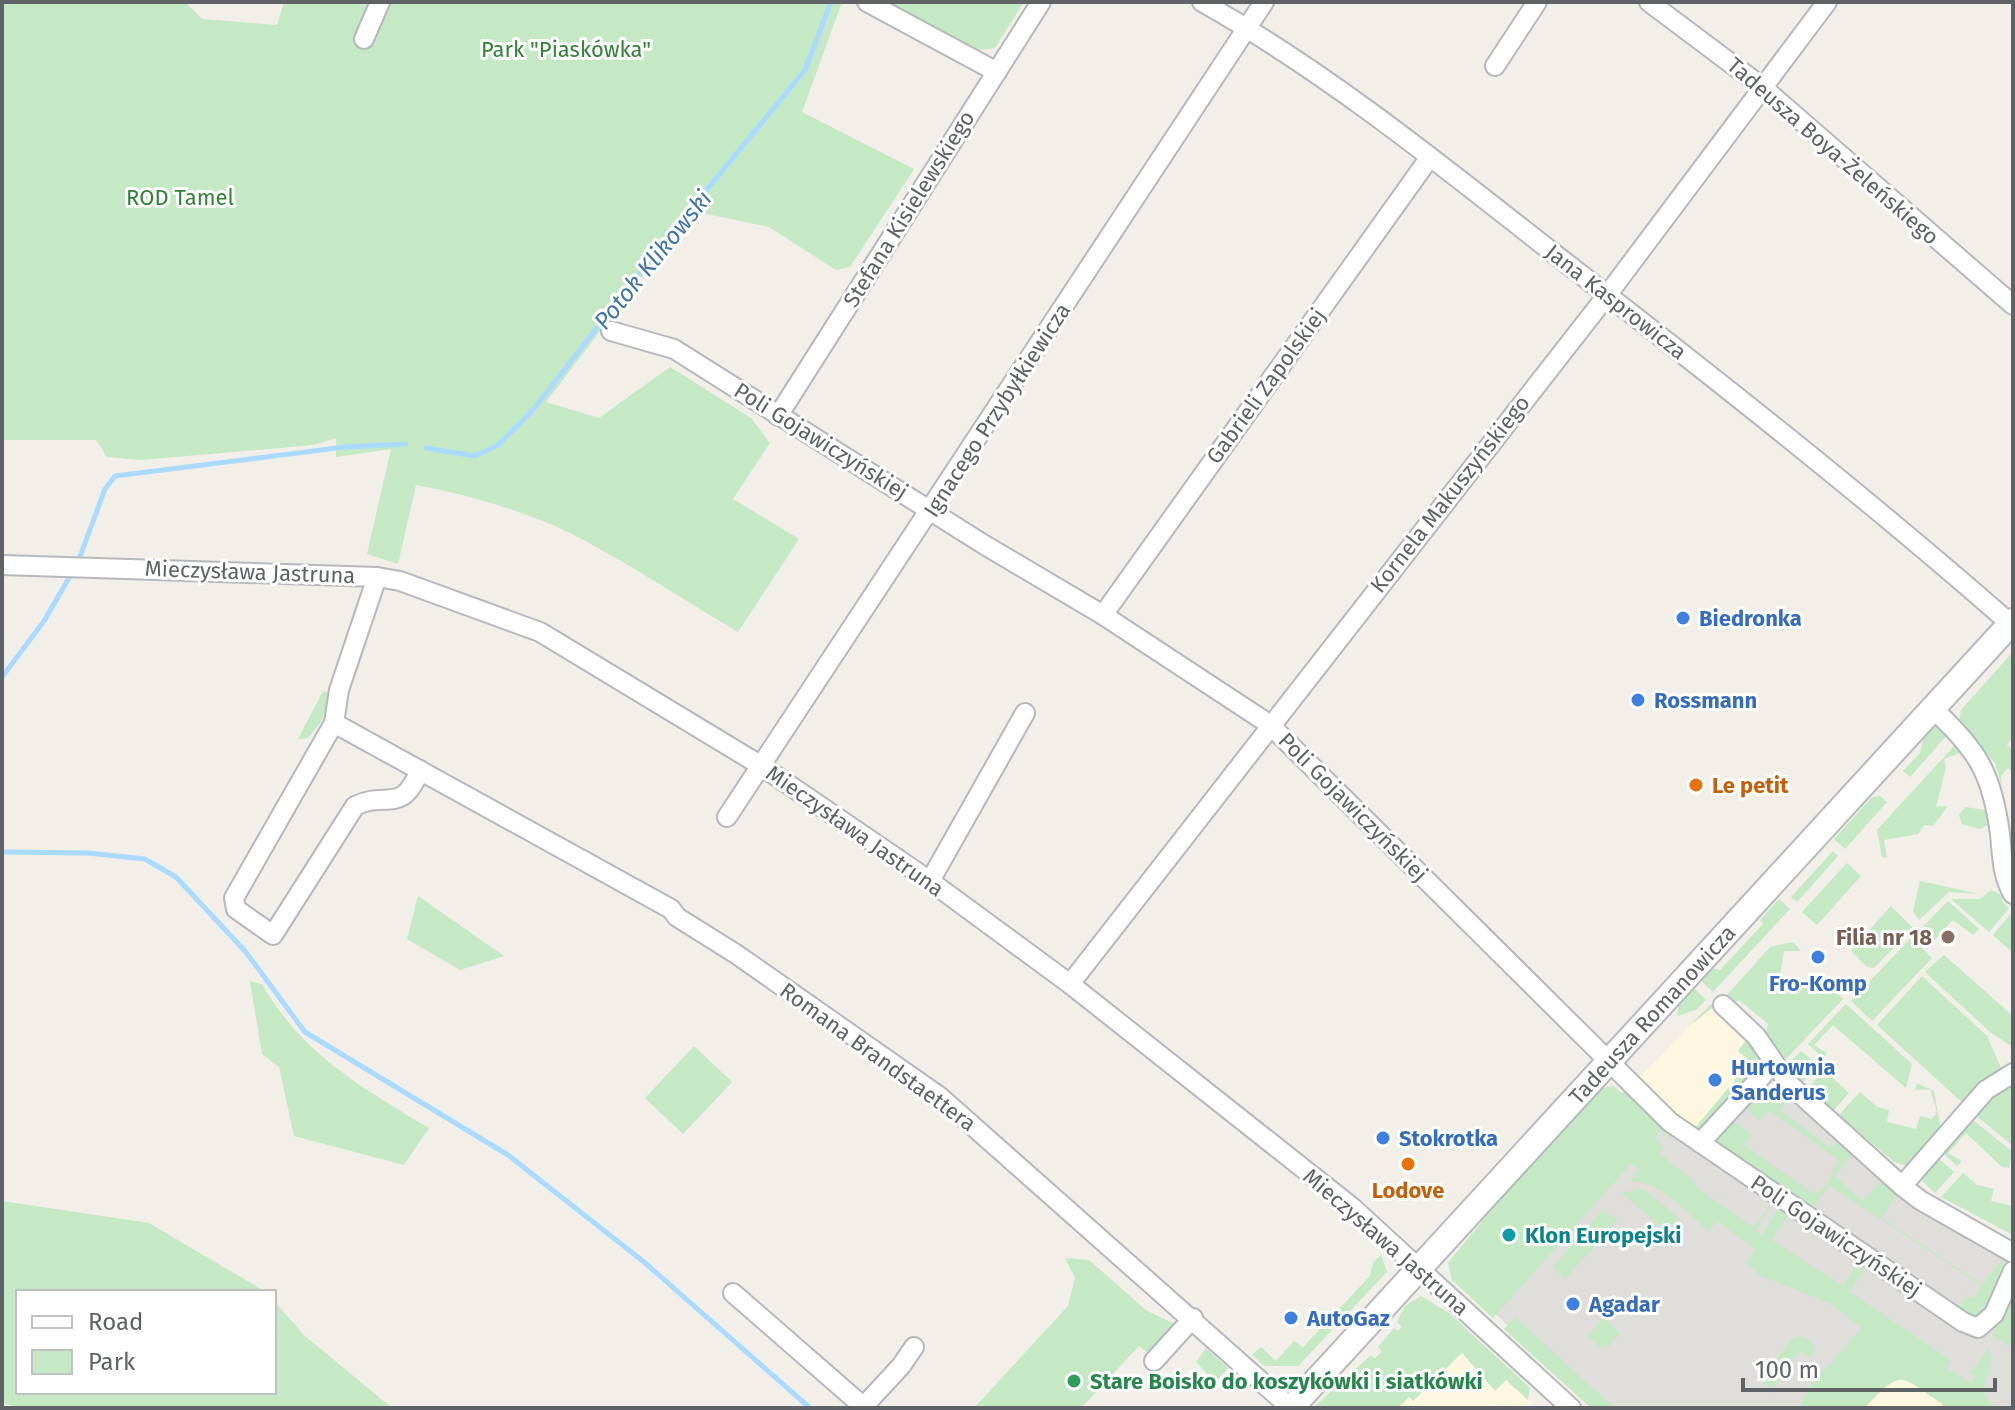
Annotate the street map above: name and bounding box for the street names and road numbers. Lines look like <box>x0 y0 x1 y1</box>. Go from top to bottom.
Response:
street label: Tadeusza Boya-Żeleńskiego <box>1722 52 1944 250</box>
street label: Stefana Kisielewskiego <box>838 106 980 312</box>
street label: Jana Kasprowicza <box>1540 239 1692 365</box>
street label: Ignacego Przybyłkiewicza <box>918 298 1076 522</box>
street label: Gabrieli Zapolskiej <box>1201 303 1331 469</box>
street label: Poli Gojawiczyńskiej <box>729 377 913 505</box>
street label: Kornela Makuszyńskiego <box>1364 390 1536 598</box>
street label: Mieczysława Jastruna <box>144 555 356 589</box>
street label: Poli Gojawiczyńskiej <box>1273 727 1433 887</box>
street label: Mieczysława Jastruna <box>761 759 949 903</box>
street label: Tadeusza Romanowicza <box>1563 919 1741 1110</box>
street label: Romana Brandstaettera <box>775 977 981 1137</box>
street label: Mieczysława Jastruna <box>1298 1163 1474 1321</box>
street label: Poli Gojawiczyńskiej <box>1746 1169 1926 1303</box>

